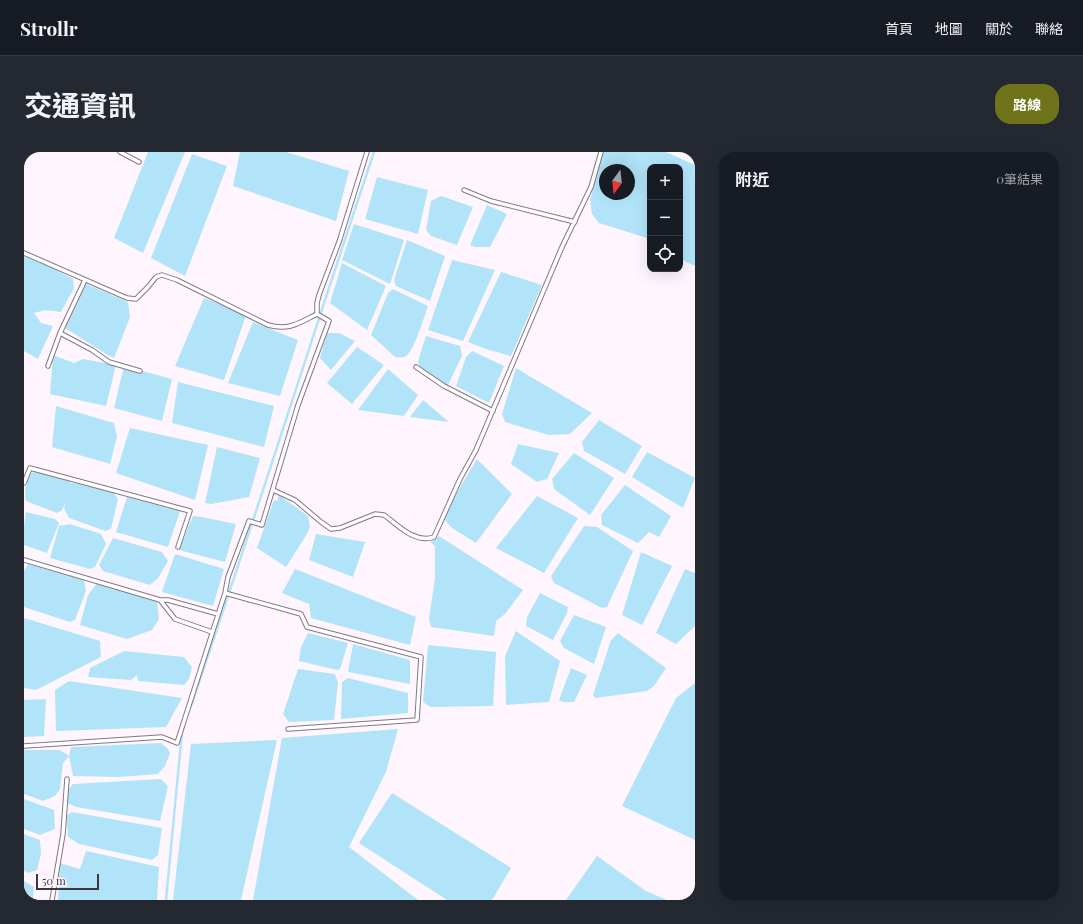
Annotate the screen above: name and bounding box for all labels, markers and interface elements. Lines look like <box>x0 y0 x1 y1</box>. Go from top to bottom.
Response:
text: Strollr <box>20 15 78 41</box>
text: 首頁 <box>885 19 913 38</box>
text: 地圖 <box>935 19 963 38</box>
text: 關於 <box>985 19 1013 38</box>
text: 聯絡 <box>1035 19 1063 38</box>
button: 路線 <box>995 84 1059 124</box>
text: 交通資訊 <box>24 86 136 123</box>
north arrow <box>599 164 635 200</box>
map controls <box>647 164 683 272</box>
button: + <box>647 164 683 200</box>
text: 附近 <box>735 168 769 190</box>
text: 0筆結果 <box>996 170 1043 187</box>
button: − <box>647 200 683 236</box>
button: locate <box>647 236 683 272</box>
scale bar <box>36 872 99 891</box>
text: 50 m <box>42 873 66 888</box>

